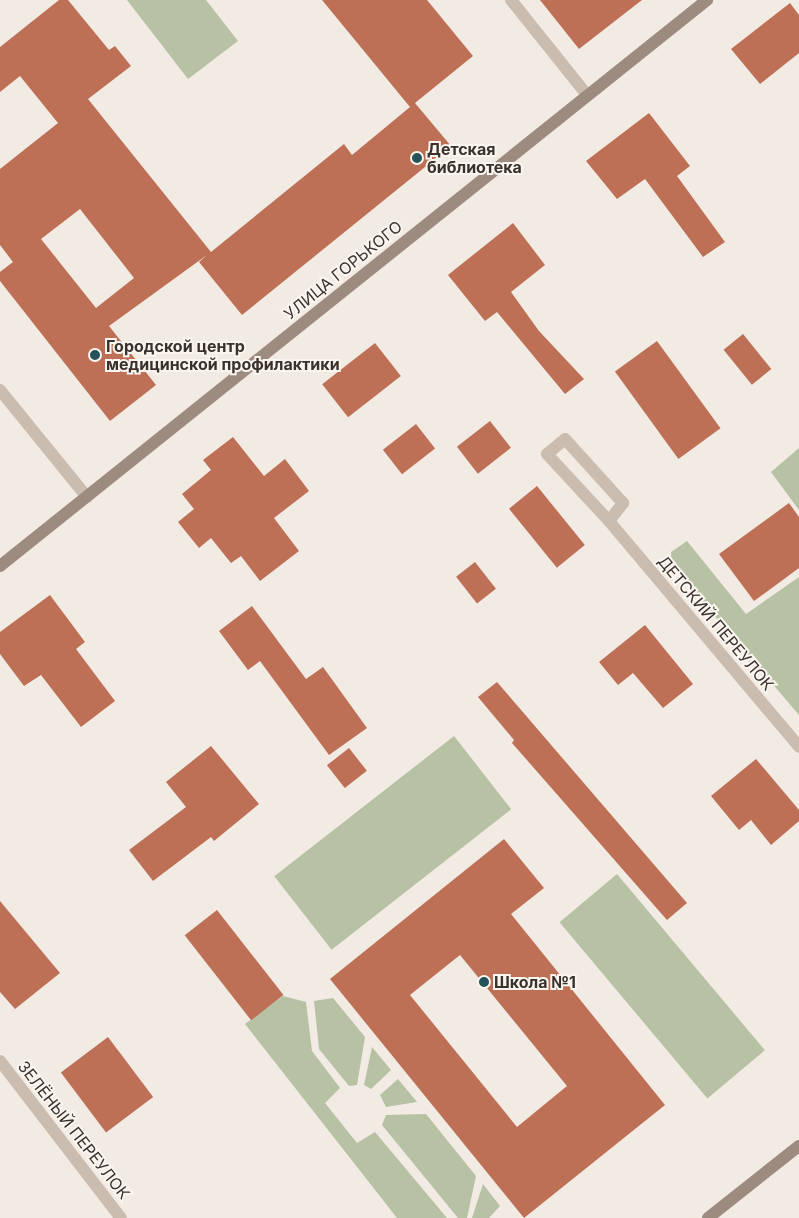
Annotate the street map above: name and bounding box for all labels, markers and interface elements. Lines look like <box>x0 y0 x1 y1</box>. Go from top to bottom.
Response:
place label: Детская библиотека <box>427 139 522 177</box>
marker: Детская библиотека <box>411 152 423 164</box>
street label: УЛИЦА ГОРЬКОГО <box>280 217 406 323</box>
place label: Городской центр медицинской профилактики <box>106 336 340 374</box>
marker: Городской центр медицинской профилактики <box>88 348 102 362</box>
street label: ДЕТСКИЙ ПЕРЕУЛОК <box>654 552 778 694</box>
place label: Школа №1 <box>494 972 576 992</box>
marker: Школа №1 <box>478 976 490 988</box>
street label: ЗЕЛЁНЫЙ ПЕРЕУЛОК <box>14 1057 134 1203</box>

